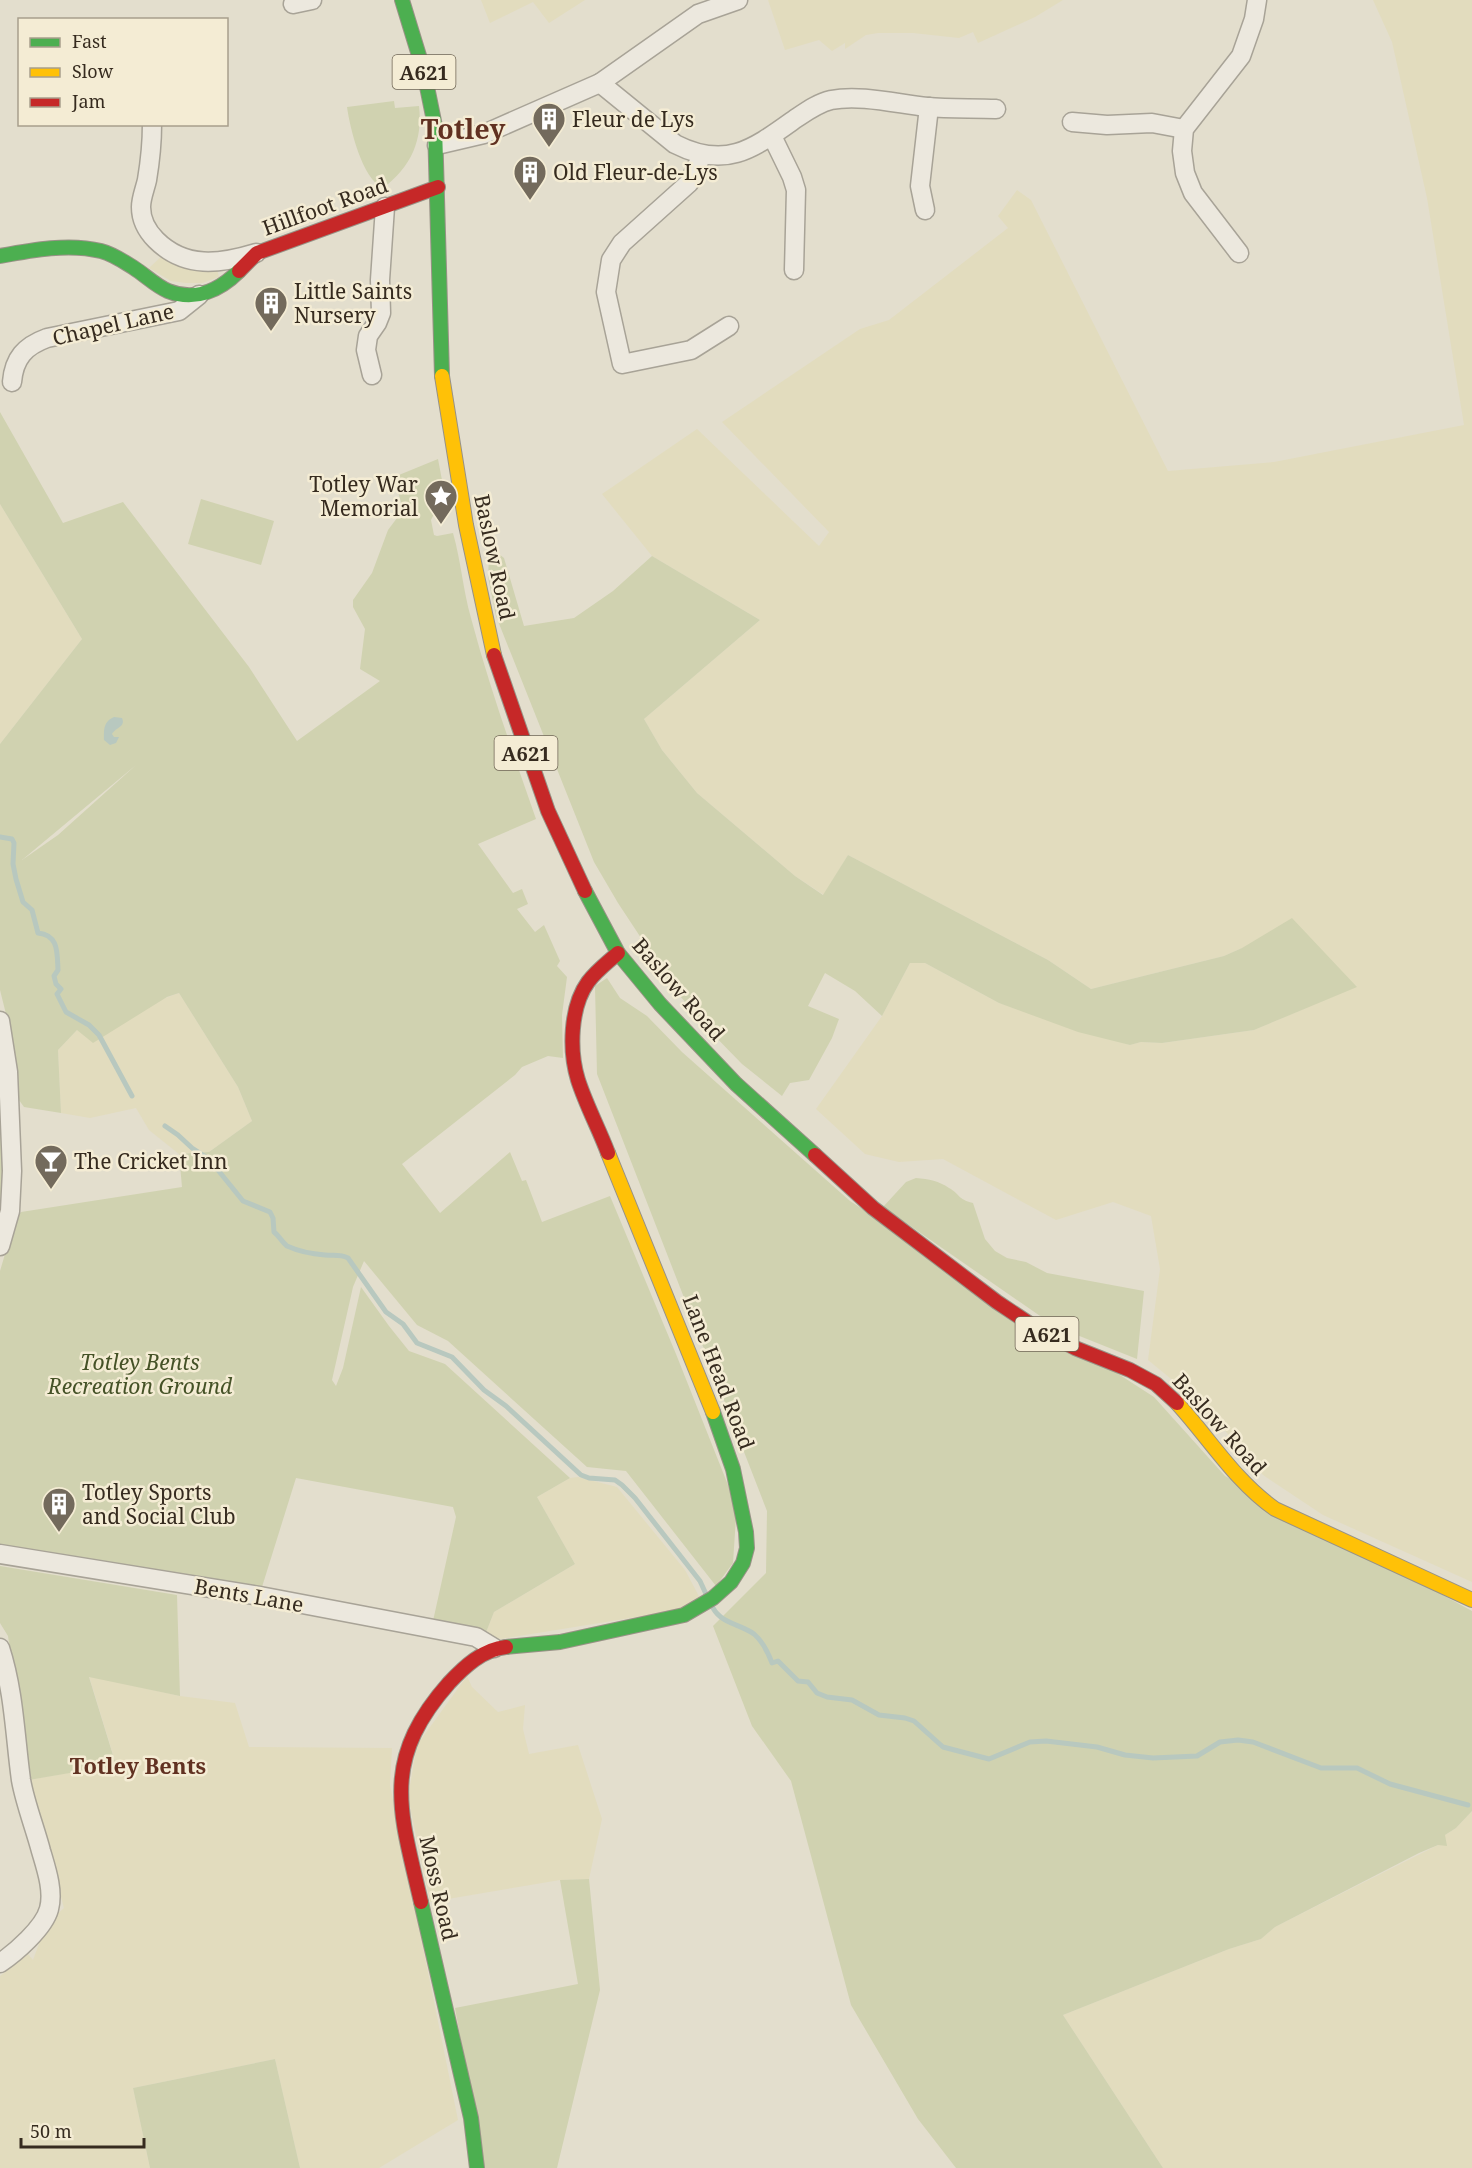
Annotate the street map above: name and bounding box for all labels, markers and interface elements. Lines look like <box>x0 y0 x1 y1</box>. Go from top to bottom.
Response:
legend <box>18 18 228 126</box>
text: Fast <box>72 29 107 53</box>
road number: A621 <box>392 55 456 89</box>
text: Slow <box>72 59 114 83</box>
text: Jam <box>71 89 106 113</box>
building icon: Fleur de Lys <box>531 101 567 148</box>
place label: Fleur de Lys <box>572 105 694 133</box>
district label: Totley <box>421 110 506 147</box>
building icon: Old Fleur-de-Lys <box>512 154 548 201</box>
place label: Old Fleur-de-Lys <box>553 158 718 186</box>
street label: Hillfoot Road <box>258 170 392 242</box>
place label: Little Saints Nursery <box>294 277 412 329</box>
building icon: Little Saints Nursery <box>253 285 289 332</box>
street label: Chapel Lane <box>50 296 176 352</box>
place label: Totley War Memorial <box>309 470 418 522</box>
place icon: Totley War Memorial <box>423 478 459 525</box>
street label: Baslow Road <box>468 492 522 623</box>
road number: A621 <box>494 736 558 770</box>
street label: Baslow Road <box>627 932 732 1047</box>
bar icon: The Cricket Inn <box>33 1143 69 1190</box>
place label: The Cricket Inn <box>74 1147 228 1175</box>
street label: Lane Head Road <box>677 1291 761 1454</box>
road number: A621 <box>1016 1317 1078 1351</box>
park label: Totley Bents Recreation Ground <box>47 1348 233 1400</box>
street label: Baslow Road <box>1167 1367 1273 1481</box>
place label: Totley Sports and Social Club <box>82 1478 236 1530</box>
building icon: Totley Sports and Social Club <box>41 1486 77 1533</box>
street label: Bents Lane <box>192 1572 306 1618</box>
district label: Totley Bents <box>70 1750 206 1780</box>
street label: Moss Road <box>413 1833 465 1943</box>
scale bar <box>21 2111 144 2149</box>
text: 50 m <box>30 2119 72 2143</box>

